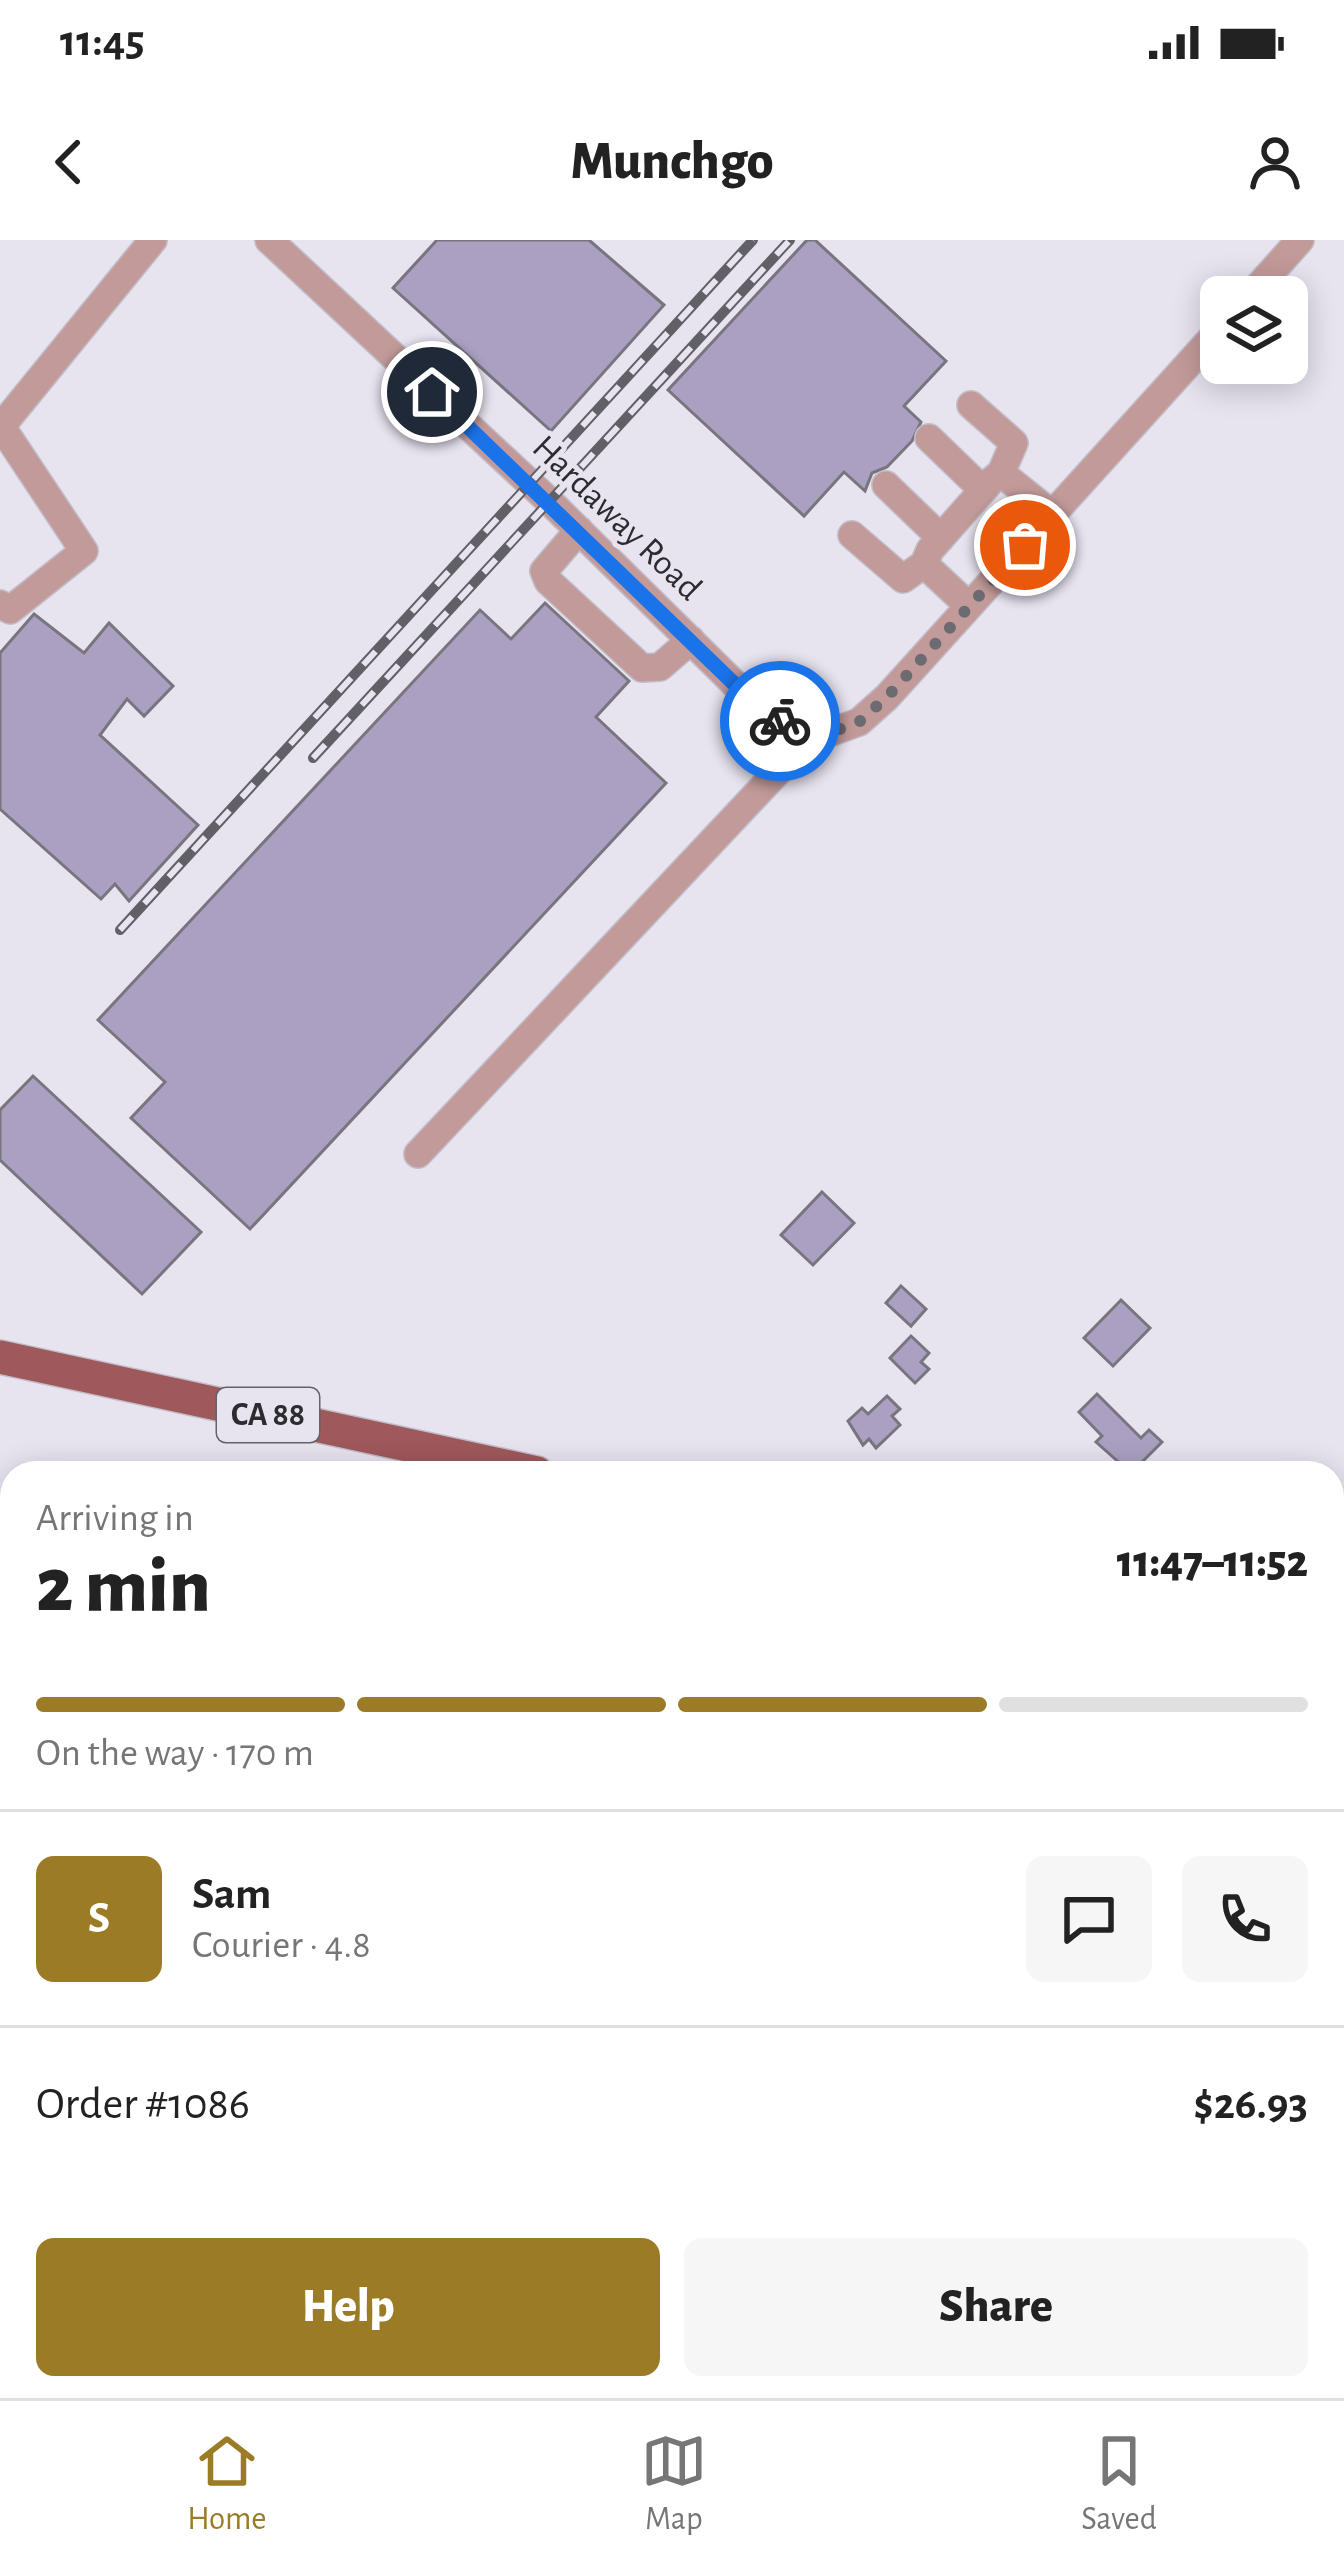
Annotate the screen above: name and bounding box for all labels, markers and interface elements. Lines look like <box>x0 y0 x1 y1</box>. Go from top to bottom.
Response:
text: 11:45 <box>60 19 145 64</box>
icon: back <box>36 129 102 195</box>
icon: person <box>1242 129 1308 195</box>
text: Munchgo <box>570 135 774 189</box>
map controls <box>1200 276 1308 384</box>
button: layers <box>1200 276 1308 384</box>
pin <box>381 341 483 443</box>
icon: home <box>399 359 465 425</box>
street label: Hardaway Road <box>526 429 708 607</box>
pin <box>974 494 1076 596</box>
icon: bag <box>992 512 1058 578</box>
courier <box>720 661 840 781</box>
icon: bike <box>747 688 813 754</box>
road number: CA 88 <box>217 1388 319 1442</box>
text: Arriving in <box>36 1499 194 1538</box>
text: 11:47–11:52 <box>1117 1540 1308 1585</box>
text: 2 min <box>36 1548 211 1626</box>
text: On the way · 170 m <box>36 1734 314 1773</box>
button: chat <box>1026 1856 1152 1982</box>
button: phone <box>1182 1856 1308 1982</box>
text: Sam <box>192 1872 271 1917</box>
text: S <box>88 1896 110 1941</box>
text: Courier · 4.8 <box>192 1926 371 1965</box>
text: Order #1086 <box>36 2082 250 2127</box>
text: $26.93 <box>1193 2082 1308 2127</box>
button: Help <box>36 2238 660 2376</box>
button: Share <box>684 2238 1308 2376</box>
tab: Home <box>187 2428 267 2540</box>
tab: Map <box>641 2428 707 2540</box>
tab: Saved <box>1081 2428 1157 2540</box>

